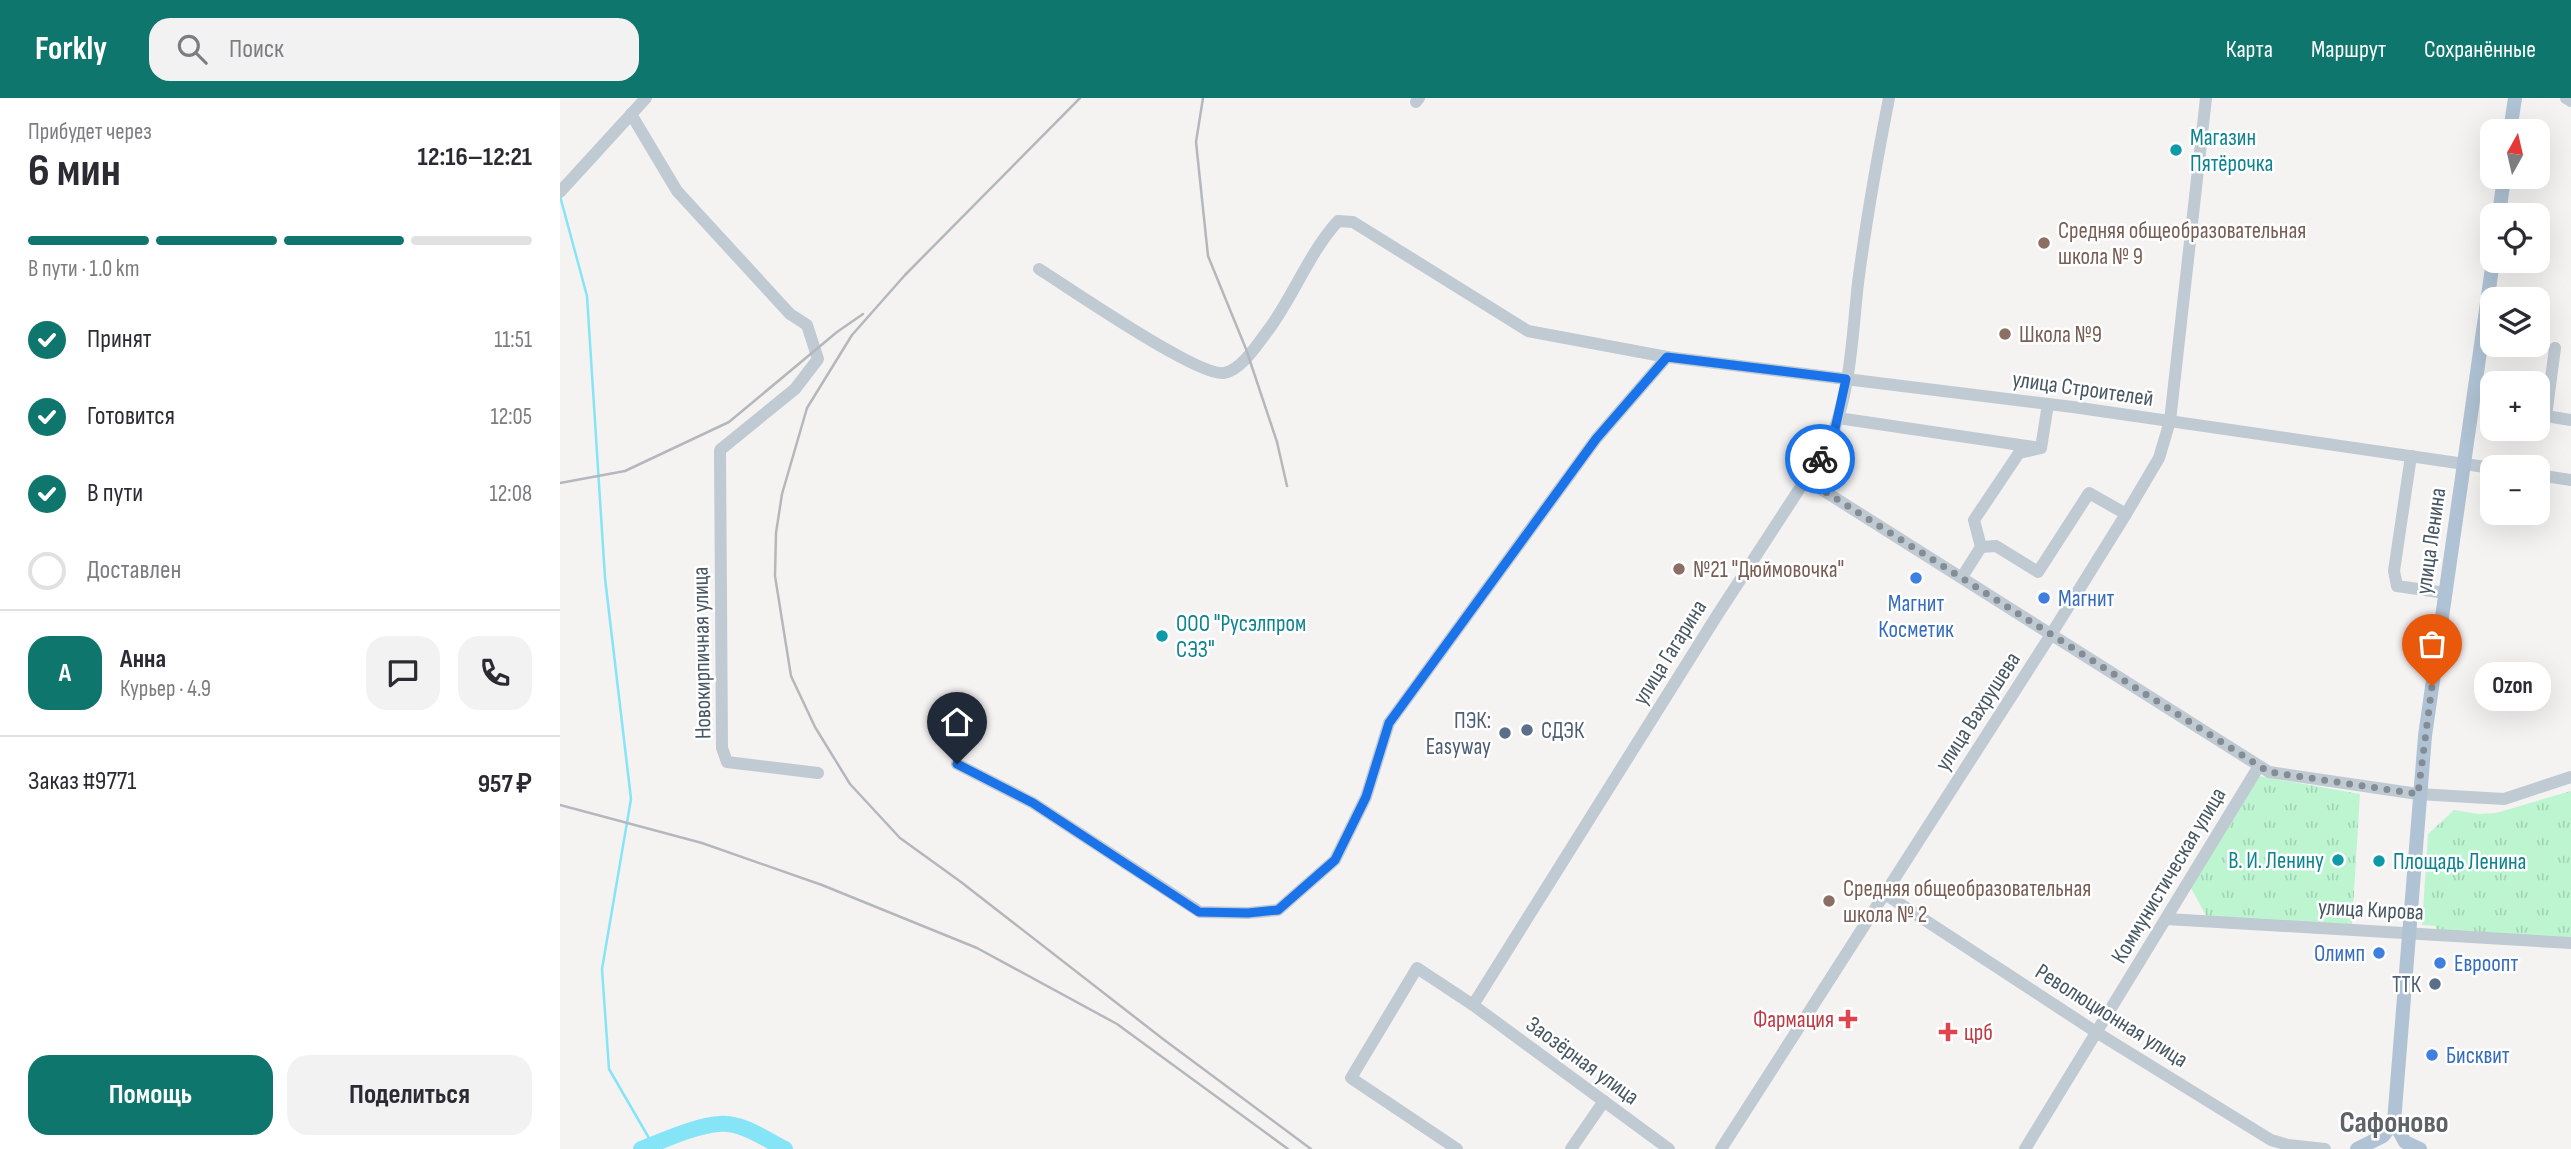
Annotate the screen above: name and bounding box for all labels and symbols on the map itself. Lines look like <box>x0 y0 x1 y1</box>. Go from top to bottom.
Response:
north arrow <box>2480 119 2550 189</box>
place label: Магазин Пятёрочка <box>2190 124 2273 178</box>
marker: Магазин Пятёрочка <box>2168 142 2184 158</box>
place label: Средняя общеобразовательная школа № 9 <box>2058 217 2306 271</box>
marker: Средняя общеобразовательная школа № 9 <box>2036 235 2052 251</box>
place label: Школа №9 <box>2019 321 2102 349</box>
marker: Школа №9 <box>1997 326 2013 342</box>
street label: улица Строителей <box>2011 365 2155 413</box>
courier <box>1785 424 1855 494</box>
street label: улица Ленина <box>2410 486 2452 596</box>
place label: №21 "Дюймовочка" <box>1693 556 1844 584</box>
marker: №21 "Дюймовочка" <box>1671 561 1687 577</box>
street label: Новокирпичная улица <box>686 566 718 739</box>
marker: Магнит Косметик <box>1908 570 1924 586</box>
place label: Магнит <box>2058 585 2115 613</box>
place label: Магнит Косметик <box>1878 590 1954 644</box>
marker: Магнит <box>2036 590 2052 606</box>
street label: улица Гагарина <box>1627 595 1713 710</box>
place label: ООО "Русэлпром СЭЗ" <box>1176 610 1306 664</box>
pin <box>2402 614 2462 686</box>
marker: ООО "Русэлпром СЭЗ" <box>1154 628 1170 644</box>
street label: улица Вахрушева <box>1929 647 2027 776</box>
callout: Ozon <box>2474 662 2551 710</box>
pin <box>927 692 987 764</box>
place label: ПЭК: Easyway <box>1426 707 1491 761</box>
place label: СДЭК <box>1541 717 1585 745</box>
marker: СДЭК <box>1519 722 1535 738</box>
marker: ПЭК: Easyway <box>1497 725 1513 741</box>
street label: Коммунистическая улица <box>2105 783 2232 969</box>
place label: В. И. Ленину <box>2228 847 2324 875</box>
place label: Площадь Ленина <box>2393 848 2526 876</box>
marker: В. И. Ленину <box>2330 852 2346 868</box>
marker: Площадь Ленина <box>2371 853 2387 869</box>
place label: Средняя общеобразовательная школа № 2 <box>1843 875 2091 929</box>
marker: Средняя общеобразовательная школа № 2 <box>1821 893 1837 909</box>
street label: улица Кирова <box>2317 893 2425 927</box>
place label: Олимп <box>2314 940 2365 968</box>
marker: Олимп <box>2371 945 2387 961</box>
place label: Евроопт <box>2454 950 2518 978</box>
marker: Евроопт <box>2432 955 2448 971</box>
street label: Революционная улица <box>2030 958 2193 1074</box>
place label: ТТК <box>2392 971 2422 999</box>
marker: ТТК <box>2427 976 2443 992</box>
place label: Фармация <box>1753 1006 1834 1034</box>
street label: Заозёрная улица <box>1520 1010 1644 1111</box>
marker: Фармация <box>1840 1011 1856 1027</box>
place label: црб <box>1964 1019 1993 1047</box>
marker: црб <box>1938 1022 1958 1042</box>
place label: Бисквит <box>2446 1042 2510 1070</box>
marker: Бисквит <box>2424 1047 2440 1063</box>
district label: Сафоново <box>2339 1105 2449 1141</box>

